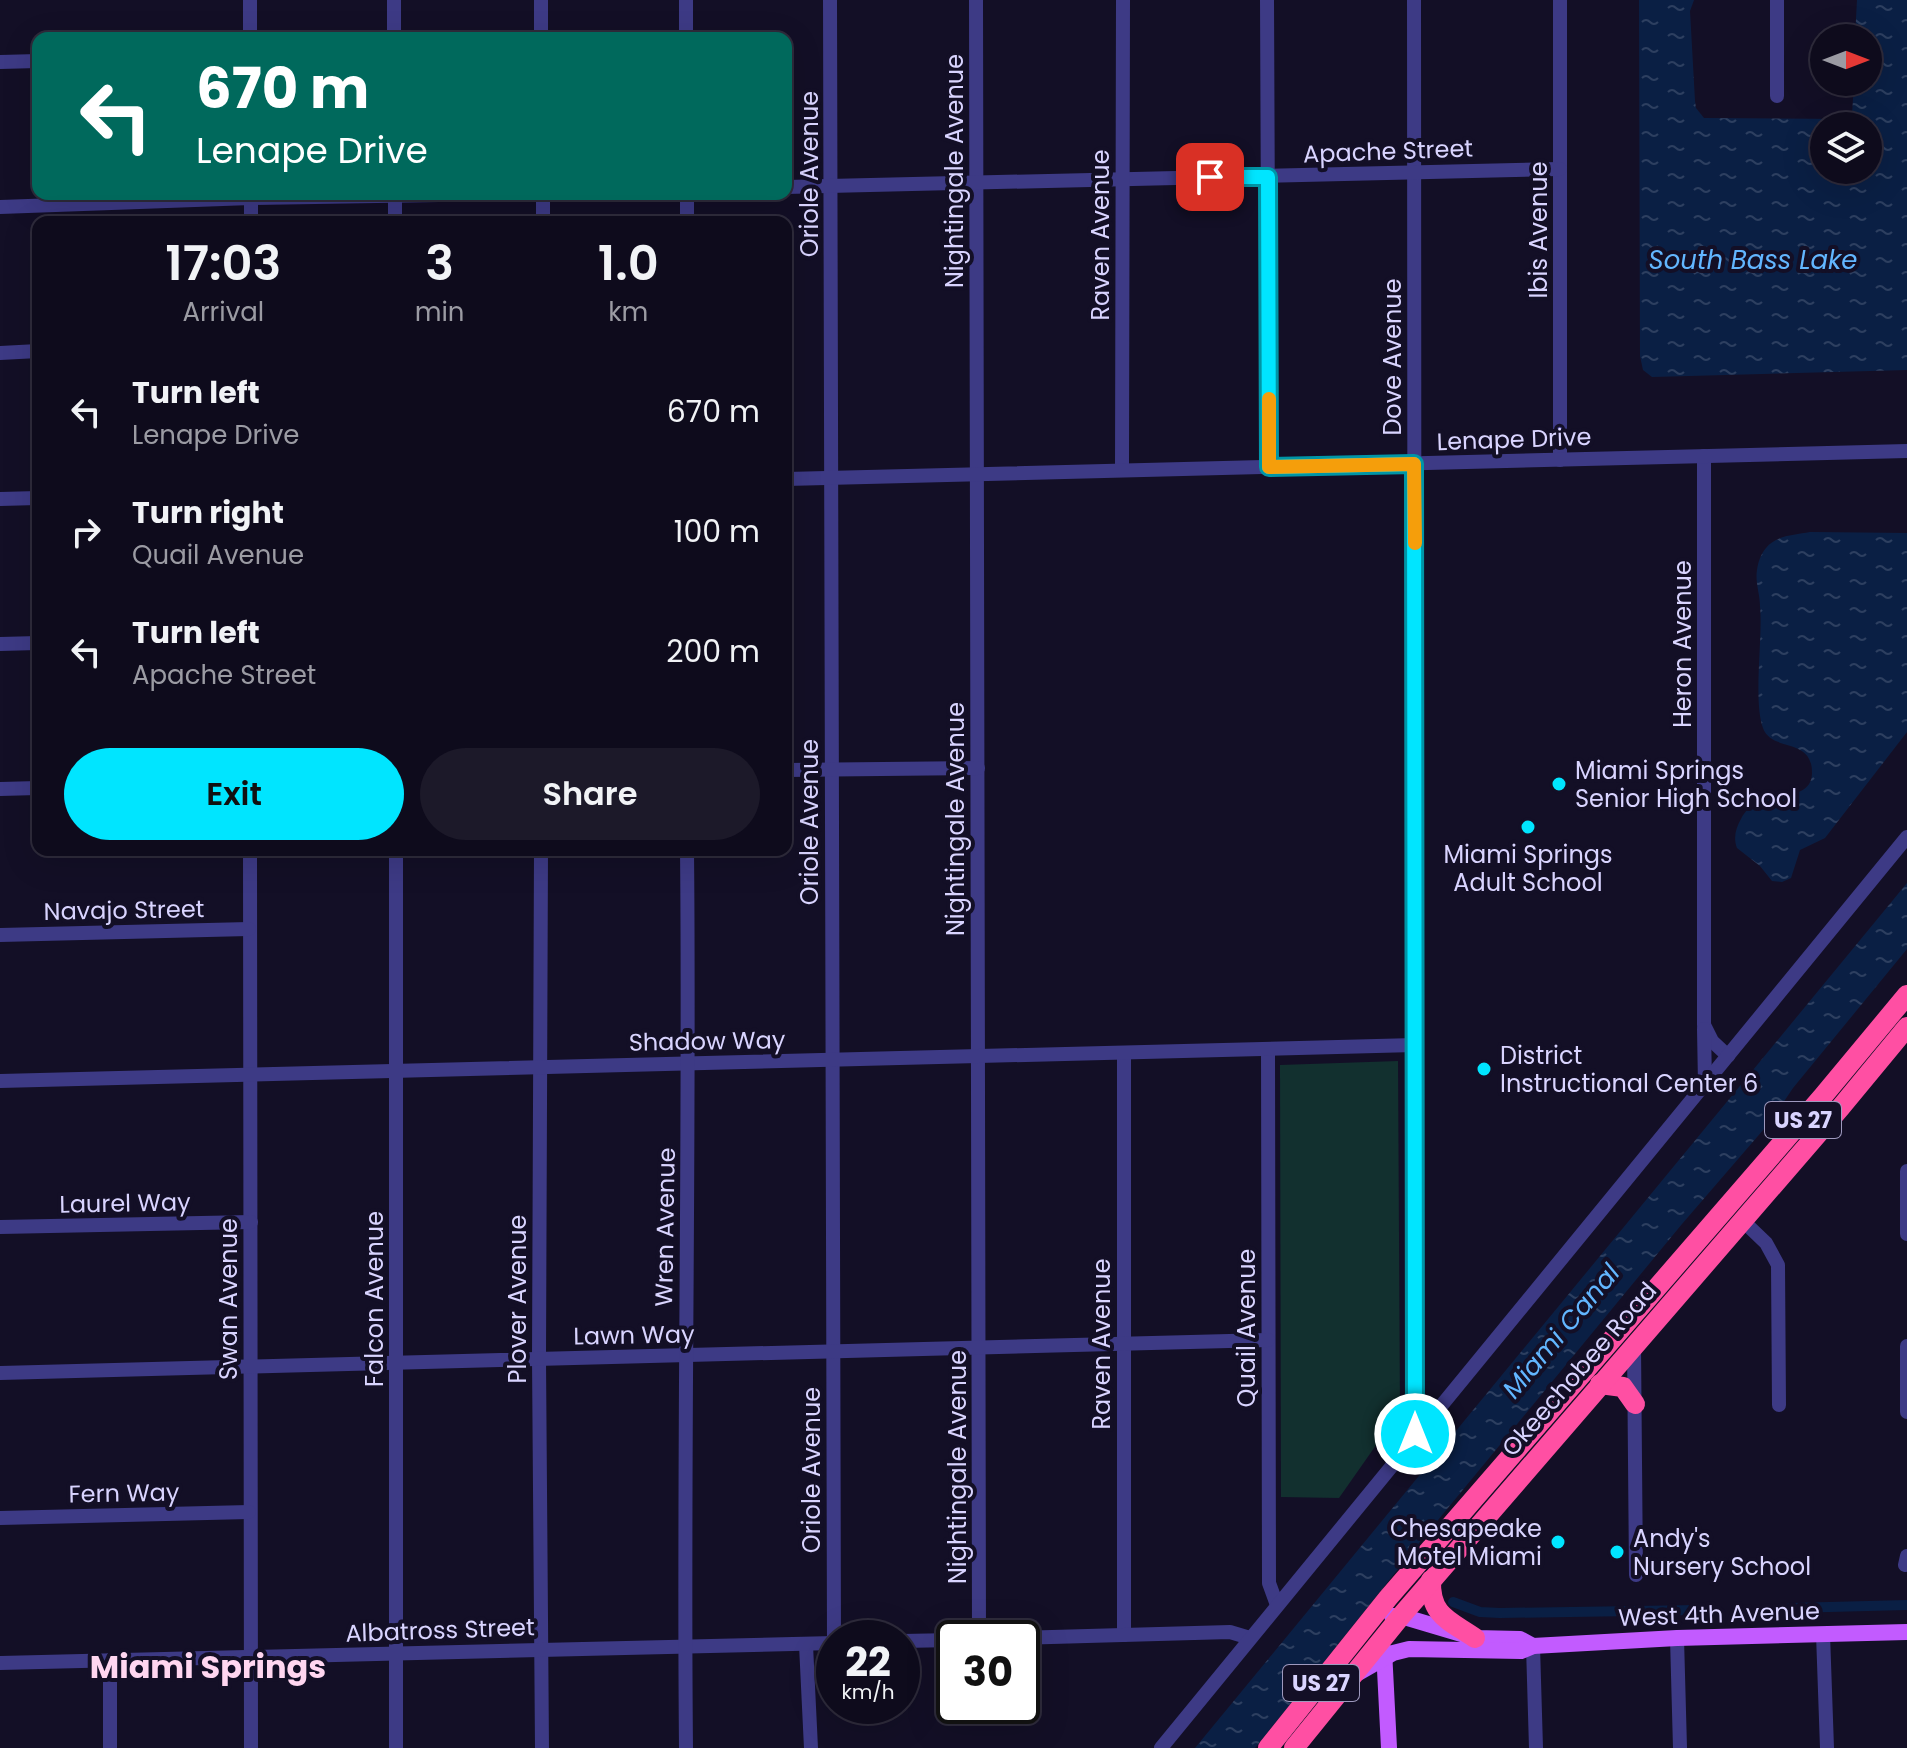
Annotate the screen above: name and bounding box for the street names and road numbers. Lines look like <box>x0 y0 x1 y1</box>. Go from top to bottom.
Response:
street label: Nightingale Avenue <box>938 54 971 288</box>
street label: Oriole Avenue <box>793 91 826 257</box>
street label: Apache Street <box>1302 132 1474 170</box>
street label: Raven Avenue <box>1084 149 1117 321</box>
street label: Ibis Avenue <box>1522 161 1555 299</box>
street label: Dove Avenue <box>1376 278 1409 436</box>
street label: Lenape Drive <box>1436 420 1592 458</box>
street label: Heron Avenue <box>1666 560 1699 728</box>
street label: Nightingale Avenue <box>939 702 972 936</box>
street label: Oriole Avenue <box>793 739 826 905</box>
street label: Navajo Street <box>43 892 205 928</box>
street label: Shadow Way <box>628 1023 786 1059</box>
road number: US 27 <box>1765 1102 1841 1138</box>
street label: Wren Avenue <box>647 1147 683 1307</box>
street label: Laurel Way <box>59 1185 191 1221</box>
street label: Falcon Avenue <box>358 1211 391 1387</box>
street label: Plover Avenue <box>501 1215 534 1383</box>
street label: Swan Avenue <box>212 1218 245 1380</box>
street label: Quail Avenue <box>1230 1249 1263 1407</box>
street label: Raven Avenue <box>1085 1258 1118 1430</box>
street label: Okeechobee Road <box>1494 1275 1664 1463</box>
street label: Lawn Way <box>573 1317 695 1353</box>
street label: Nightingale Avenue <box>941 1350 974 1584</box>
street label: Oriole Avenue <box>795 1387 828 1553</box>
street label: Fern Way <box>68 1476 180 1510</box>
street label: West 4th Avenue <box>1618 1594 1820 1634</box>
street label: Albatross Street <box>345 1610 535 1650</box>
road number: US 27 <box>1283 1665 1359 1701</box>

